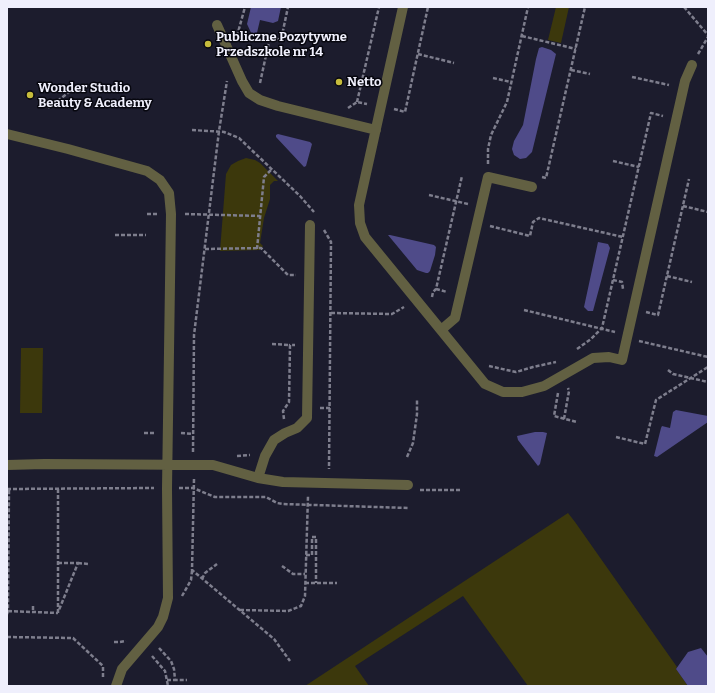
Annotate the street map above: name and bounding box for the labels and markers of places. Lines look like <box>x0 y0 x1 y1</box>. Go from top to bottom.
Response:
place label: Publiczne Pozytywne Przedszkole nr 14 <box>216 29 347 60</box>
marker: Publiczne Pozytywne Przedszkole nr 14 <box>203 39 213 49</box>
place label: Netto <box>347 74 382 90</box>
marker: Netto <box>334 77 344 87</box>
place label: Wonder Studio Beauty & Academy <box>38 80 152 111</box>
marker: Wonder Studio Beauty & Academy <box>25 90 35 100</box>

